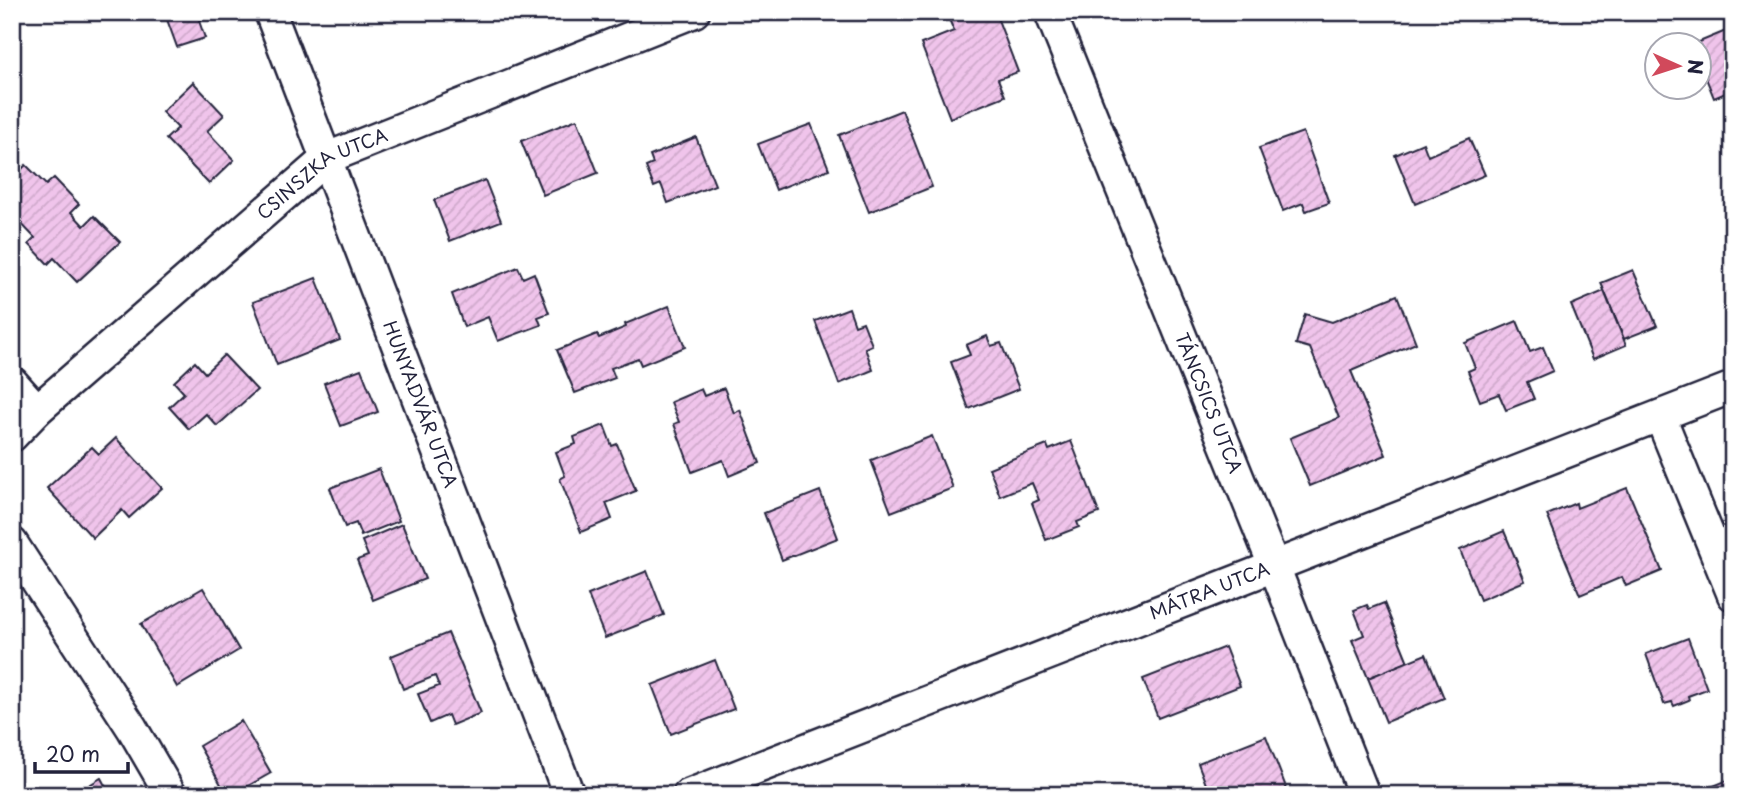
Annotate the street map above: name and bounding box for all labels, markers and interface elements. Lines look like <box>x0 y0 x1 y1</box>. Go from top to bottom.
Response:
north arrow <box>1644 32 1714 102</box>
text: N <box>1682 59 1710 75</box>
street label: CSINSZKA UTCA <box>250 120 391 225</box>
street label: HUNYADVÁR UTCA <box>377 317 465 491</box>
street label: TÁNCSICS UTCA <box>1169 328 1250 477</box>
street label: MÁTRA UTCA <box>1145 554 1273 626</box>
scale bar <box>35 730 128 774</box>
text: 20 m <box>46 737 100 769</box>

